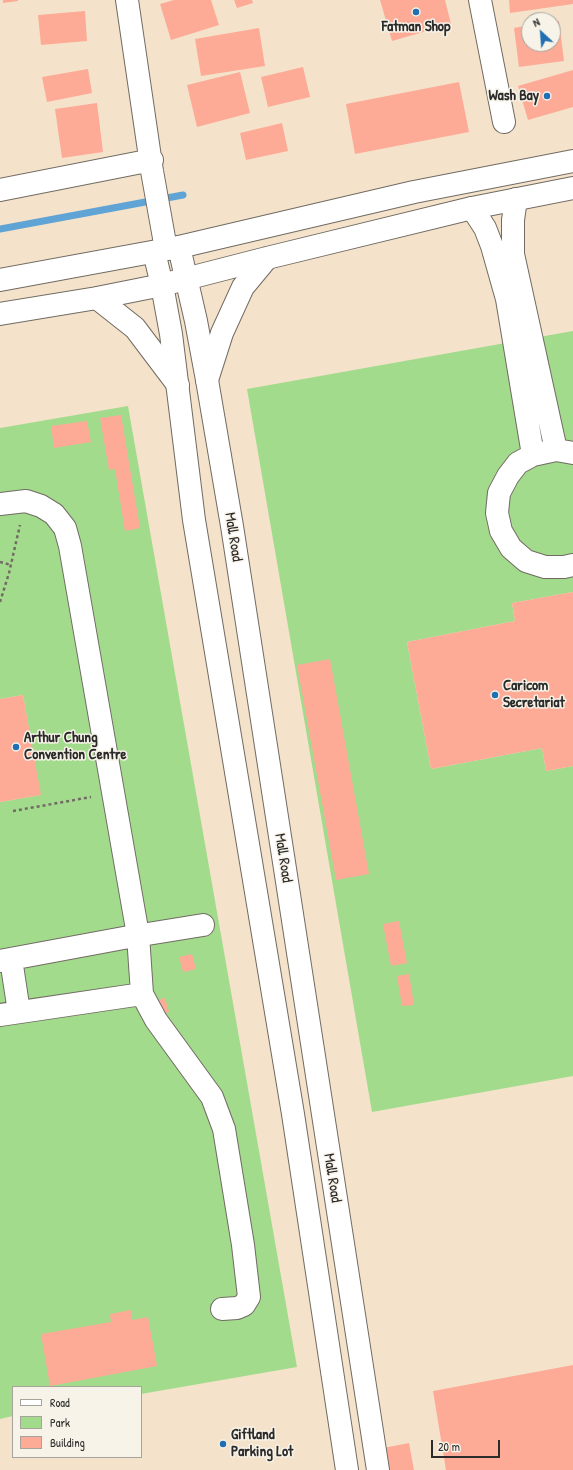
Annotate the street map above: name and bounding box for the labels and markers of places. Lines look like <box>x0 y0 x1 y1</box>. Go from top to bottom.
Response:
marker: Fatman Shop <box>411 7 421 17</box>
place label: Fatman Shop <box>382 18 450 36</box>
place label: Wash Bay <box>489 87 539 105</box>
marker: Wash Bay <box>542 91 552 101</box>
place label: Caricom Secretariat <box>503 677 565 712</box>
marker: Caricom Secretariat <box>490 690 500 700</box>
place label: Arthur Chung Convention Centre <box>24 729 126 764</box>
marker: Arthur Chung Convention Centre <box>11 742 21 752</box>
place label: Giftland Parking Lot <box>231 1426 293 1461</box>
marker: Giftland Parking Lot <box>218 1439 228 1449</box>

